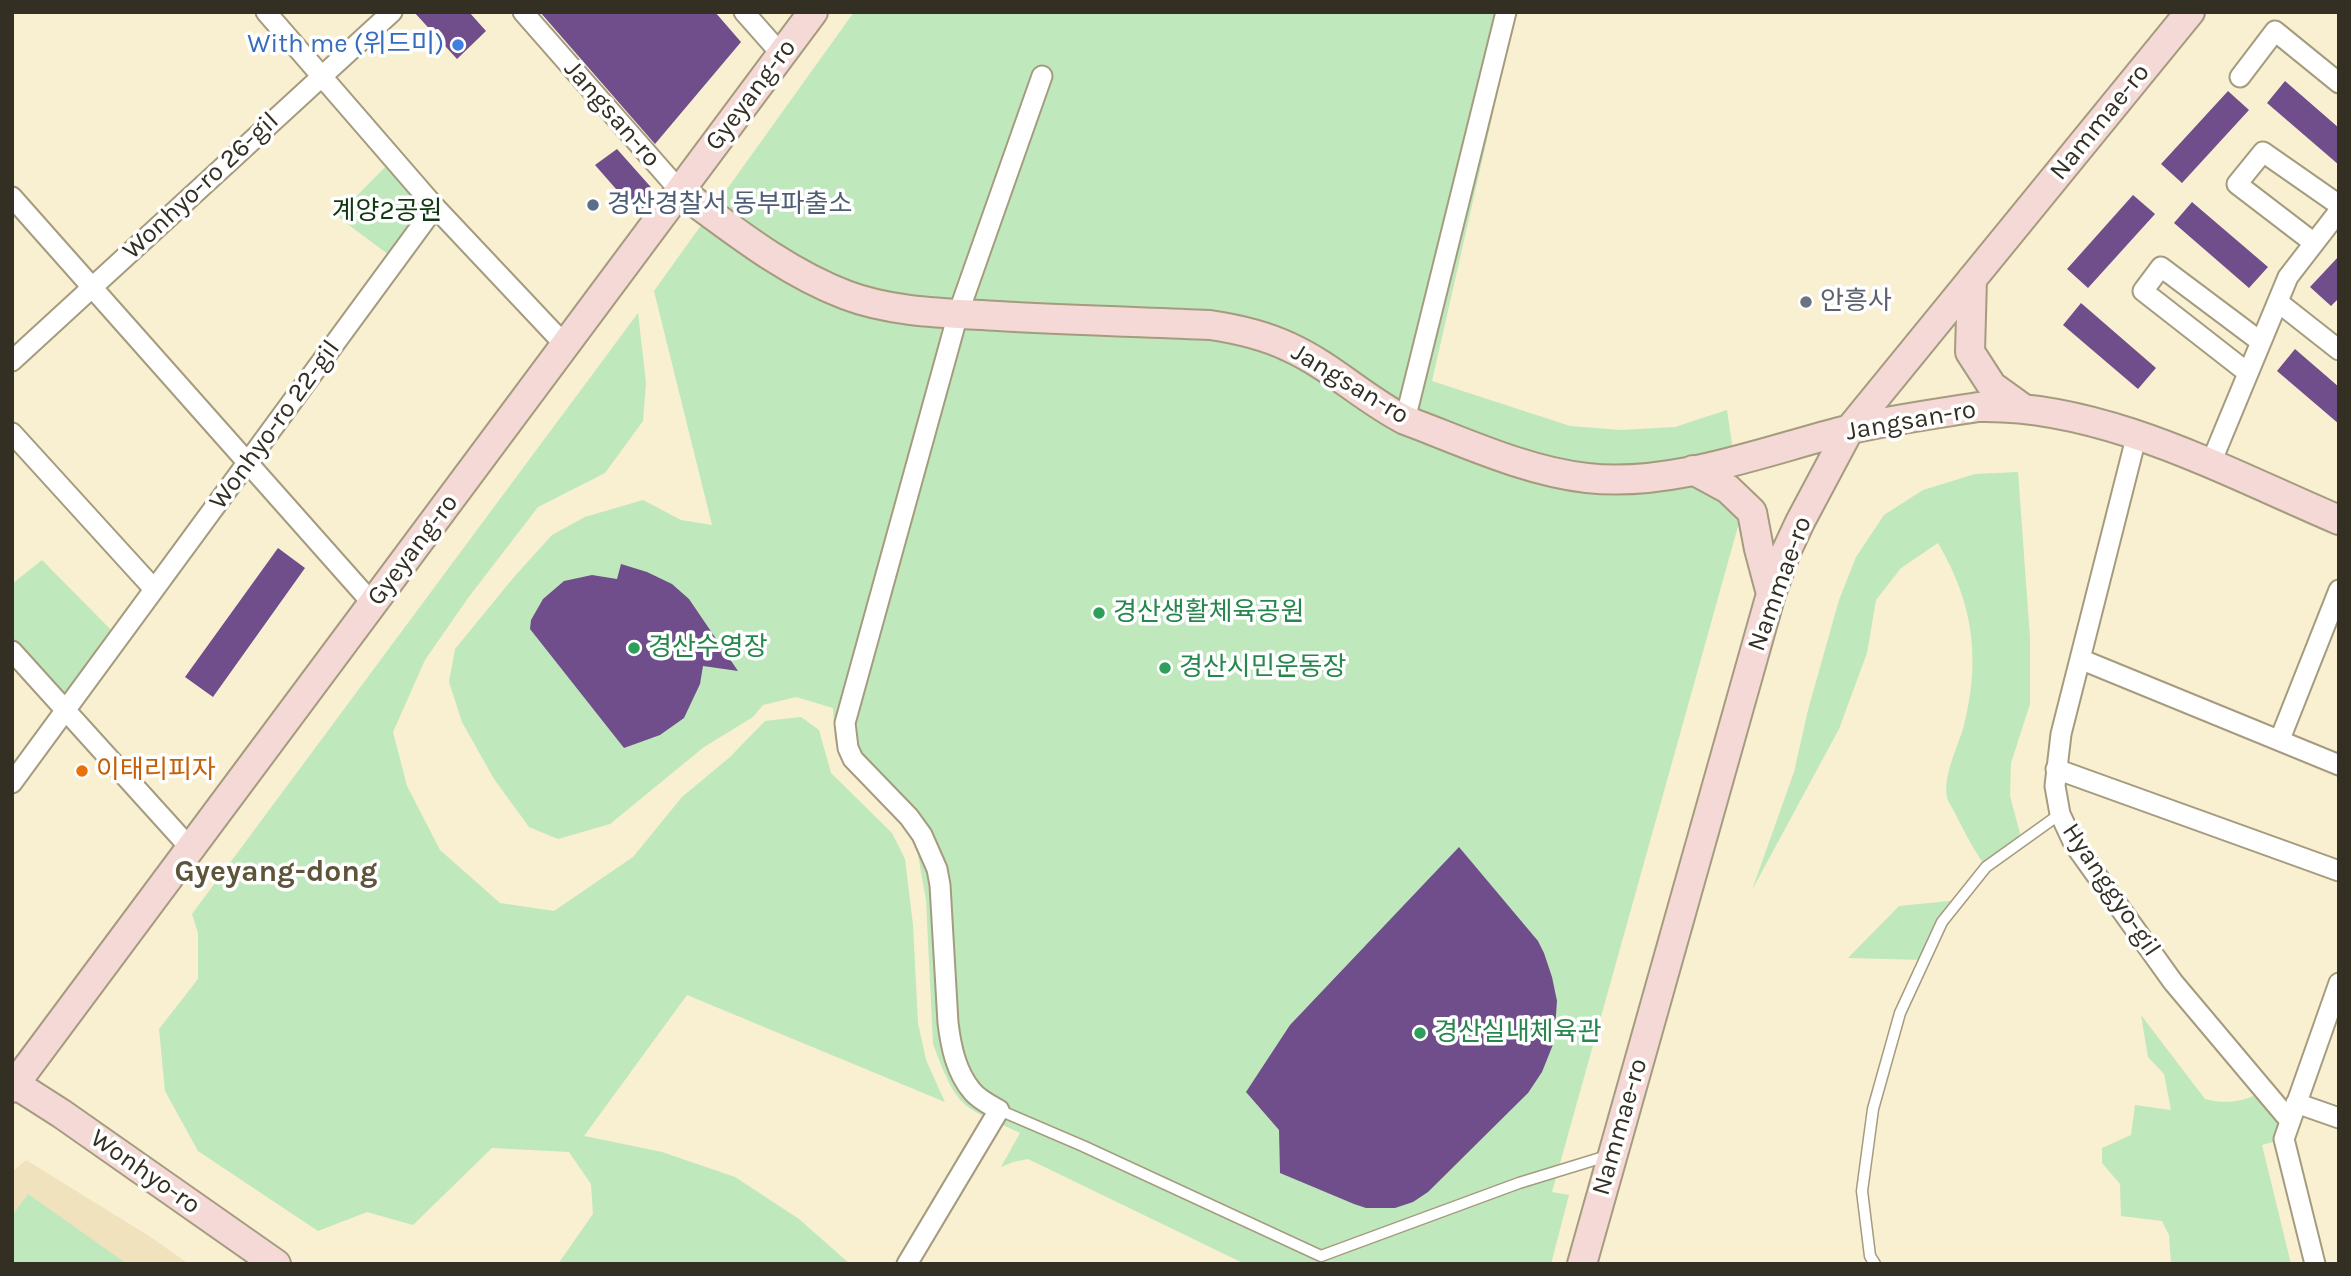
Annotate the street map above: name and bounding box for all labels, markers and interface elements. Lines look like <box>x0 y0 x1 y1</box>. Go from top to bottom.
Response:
place label: With me (위드미) <box>247 29 444 61</box>
street label: Gyeyang-ro <box>699 33 803 157</box>
marker: With me (위드미) <box>450 37 466 53</box>
street label: Jangsan-ro <box>557 54 667 174</box>
street label: Nammae-ro <box>2043 57 2157 187</box>
street label: Wonhyo-ro 26-gil <box>117 106 285 266</box>
place label: 경산경찰서 동부파출소 <box>607 189 852 221</box>
park label: 계양2공원 <box>332 196 442 228</box>
marker: 경산경찰서 동부파출소 <box>585 197 601 213</box>
place label: 안흥사 <box>1820 286 1892 318</box>
marker: 안흥사 <box>1798 294 1814 310</box>
street label: Wonhyo-ro 22-gil <box>203 334 347 516</box>
street label: Jangsan-ro <box>1286 337 1414 431</box>
street label: Jangsan-ro <box>1844 394 1978 448</box>
street label: Gyeyang-ro <box>361 488 465 612</box>
street label: Nammae-ro <box>1741 512 1819 656</box>
place label: 경산생활체육공원 <box>1113 597 1304 629</box>
marker: 경산생활체육공원 <box>1091 605 1107 621</box>
place label: 경산수영장 <box>648 632 768 664</box>
marker: 경산수영장 <box>626 640 642 656</box>
place label: 경산시민운동장 <box>1179 652 1346 684</box>
marker: 경산시민운동장 <box>1157 660 1173 676</box>
place label: 이태리피자 <box>96 755 216 787</box>
marker: 이태리피자 <box>74 763 90 779</box>
street label: Hyanggyo-gil <box>2055 817 2167 963</box>
district label: Gyeyang-dong <box>175 854 377 890</box>
place label: 경산실내체육관 <box>1434 1017 1601 1049</box>
marker: 경산실내체육관 <box>1412 1025 1428 1041</box>
street label: Nammae-ro <box>1586 1055 1654 1199</box>
street label: Wonhyo-ro <box>84 1123 206 1221</box>

